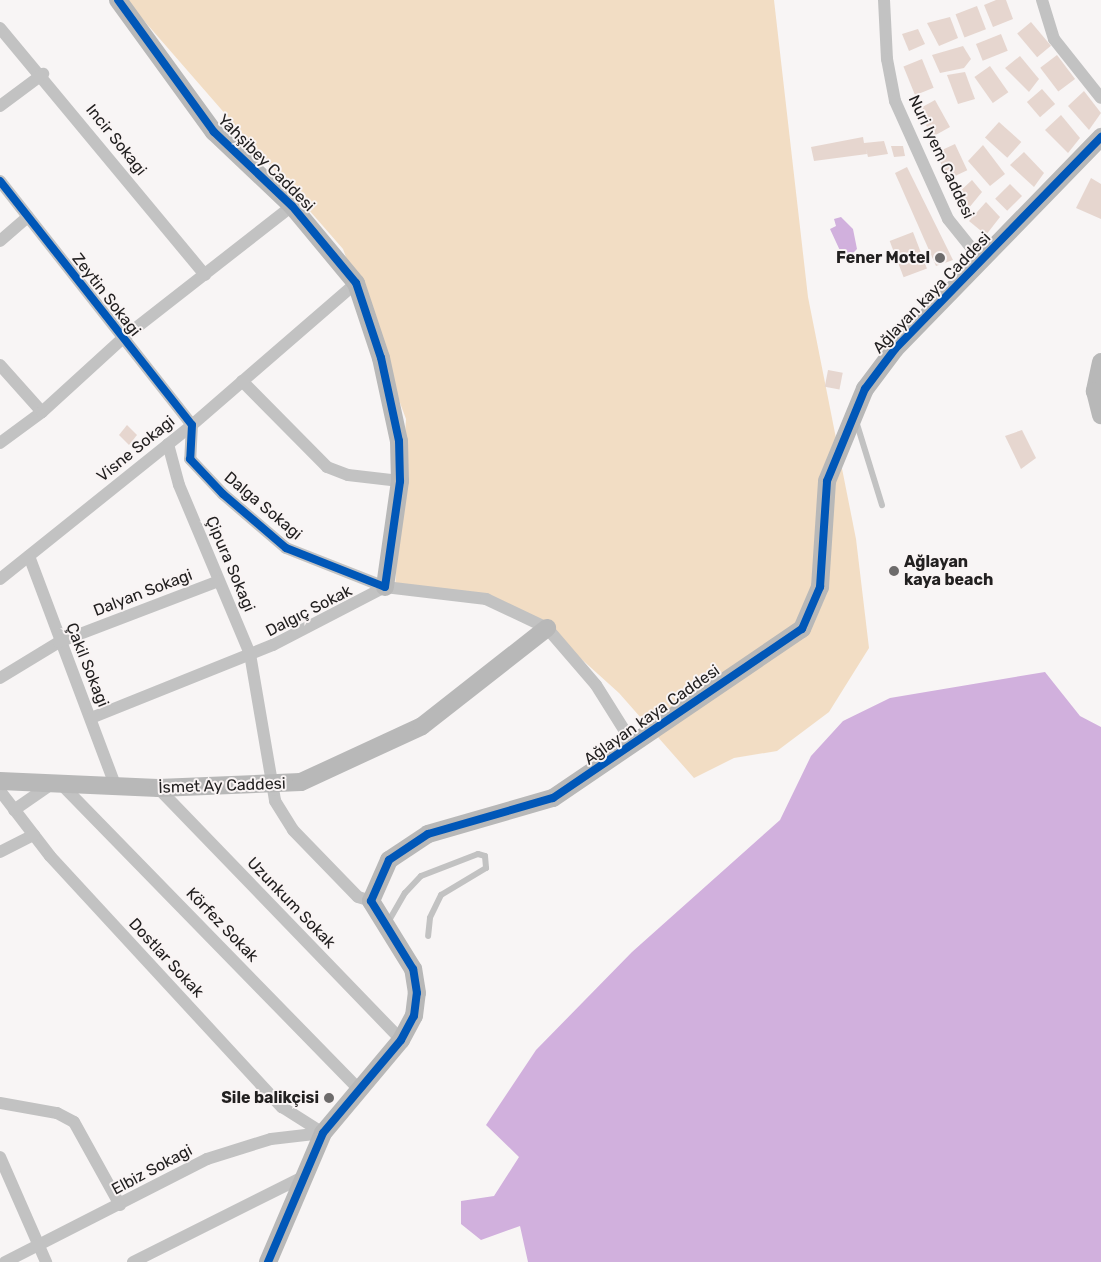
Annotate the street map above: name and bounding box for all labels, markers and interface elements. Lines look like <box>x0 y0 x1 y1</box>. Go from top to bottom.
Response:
street label: Nuri Iyem Caddesi <box>904 92 978 222</box>
street label: Incir Sokagi <box>81 100 151 180</box>
street label: Yahşibey Caddesi <box>213 110 319 216</box>
street label: Ağlayan kaya Caddesi <box>869 228 995 358</box>
place label: Fener Motel <box>836 248 930 268</box>
street label: Zeytin Sokagi <box>68 250 144 340</box>
marker: Fener Motel <box>934 252 946 264</box>
street label: Visne Sokagi <box>93 412 179 486</box>
street label: Dalga Sokagi <box>220 468 306 544</box>
street label: Çipura Sokagi <box>201 513 259 615</box>
place label: Ağlayan kaya beach <box>904 552 993 590</box>
street label: Dalyan Sokagi <box>91 565 195 621</box>
marker: Ağlayan kaya beach <box>888 565 900 577</box>
street label: Dalgıç Sokak <box>263 581 355 641</box>
street label: Çakil Sokagi <box>61 620 113 710</box>
street label: Ağlayan kaya Caddesi <box>580 661 724 769</box>
street label: İsmet Ay Caddesi <box>158 774 286 798</box>
street label: Uzunkum Sokak <box>243 854 339 952</box>
street label: Körfez Sokak <box>182 884 262 966</box>
street label: Dostlar Sokak <box>124 914 208 1002</box>
place label: Sile balikçisi <box>221 1088 319 1108</box>
marker: Sile balikçisi <box>323 1092 335 1104</box>
street label: Elbiz Sokagi <box>108 1141 196 1199</box>

